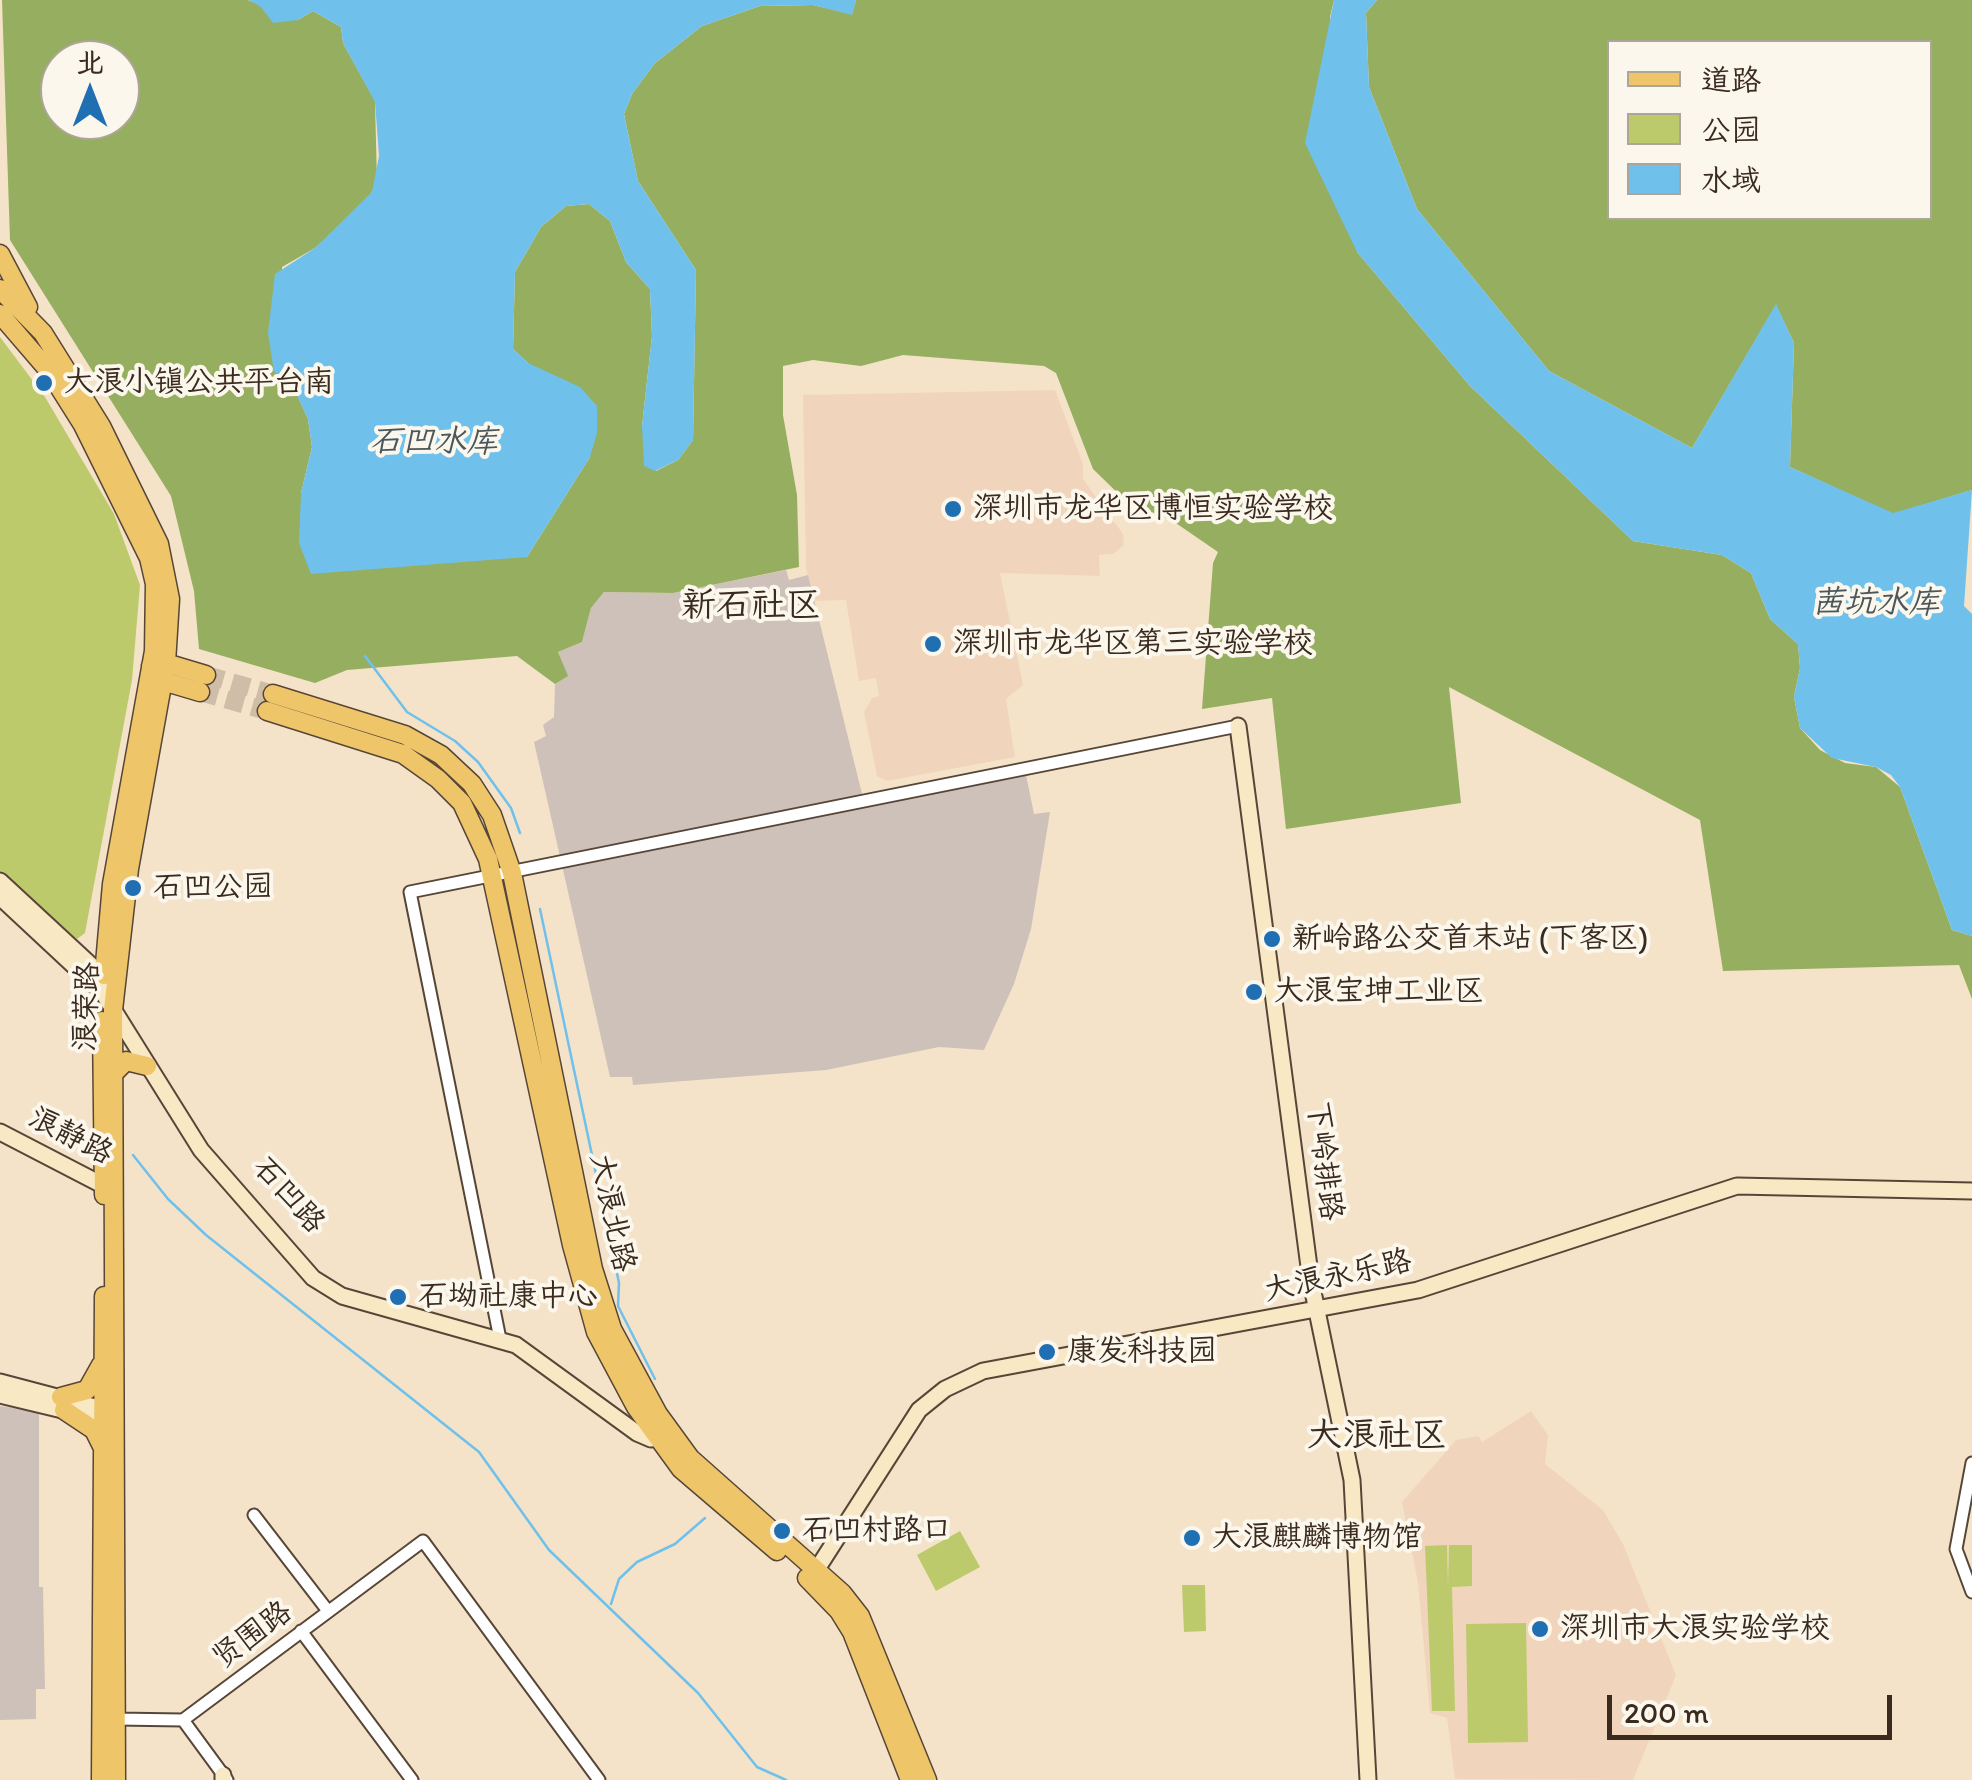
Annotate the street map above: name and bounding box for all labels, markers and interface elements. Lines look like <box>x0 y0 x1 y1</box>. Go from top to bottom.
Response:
north arrow <box>40 40 140 140</box>
legend <box>1607 40 1932 220</box>
text: 北 <box>76 45 104 79</box>
text: 道路 <box>1701 61 1761 98</box>
text: 公园 <box>1701 111 1761 148</box>
text: 水域 <box>1701 161 1761 198</box>
place label: 大浪小镇公共平台南 <box>64 365 334 401</box>
marker: 大浪小镇公共平台南 <box>33 372 55 394</box>
water label: 石凹水库 <box>370 424 498 462</box>
place label: 深圳市龙华区博恒实验学校 <box>973 491 1333 527</box>
marker: 深圳市龙华区博恒实验学校 <box>942 498 964 520</box>
water label: 茜坑水库 <box>1812 585 1940 623</box>
district label: 新石社区 <box>681 586 821 628</box>
place label: 深圳市龙华区第三实验学校 <box>953 626 1313 662</box>
marker: 深圳市龙华区第三实验学校 <box>922 633 944 655</box>
place label: 石凹公园 <box>153 870 273 906</box>
marker: 石凹公园 <box>122 877 144 899</box>
place label: 新岭路公交首末站 (下客区) <box>1292 921 1648 957</box>
marker: 新岭路公交首末站 (下客区) <box>1261 928 1283 950</box>
street label: 浪荣路 <box>68 961 108 1053</box>
place label: 大浪宝坤工业区 <box>1274 974 1484 1010</box>
marker: 大浪宝坤工业区 <box>1243 981 1265 1003</box>
street label: 下岭排路 <box>1298 1099 1348 1223</box>
street label: 浪静路 <box>22 1101 118 1173</box>
street label: 石凹路 <box>245 1151 331 1241</box>
street label: 大浪北路 <box>581 1151 641 1275</box>
street label: 大浪永乐路 <box>1261 1244 1415 1310</box>
place label: 石坳社康中心 <box>418 1279 598 1315</box>
marker: 石坳社康中心 <box>387 1286 409 1308</box>
place label: 康发科技园 <box>1067 1334 1217 1370</box>
marker: 康发科技园 <box>1036 1341 1058 1363</box>
district label: 大浪社区 <box>1307 1416 1447 1458</box>
place label: 石凹村路口 <box>802 1513 952 1549</box>
marker: 石凹村路口 <box>771 1520 793 1542</box>
place label: 大浪麒麟博物馆 <box>1212 1520 1422 1556</box>
marker: 大浪麒麟博物馆 <box>1181 1527 1203 1549</box>
street label: 贤围路 <box>206 1595 300 1677</box>
place label: 深圳市大浪实验学校 <box>1560 1611 1830 1647</box>
marker: 深圳市大浪实验学校 <box>1529 1618 1551 1640</box>
scale bar <box>1612 1675 1897 1737</box>
text: 200 m <box>1624 1694 1709 1731</box>

